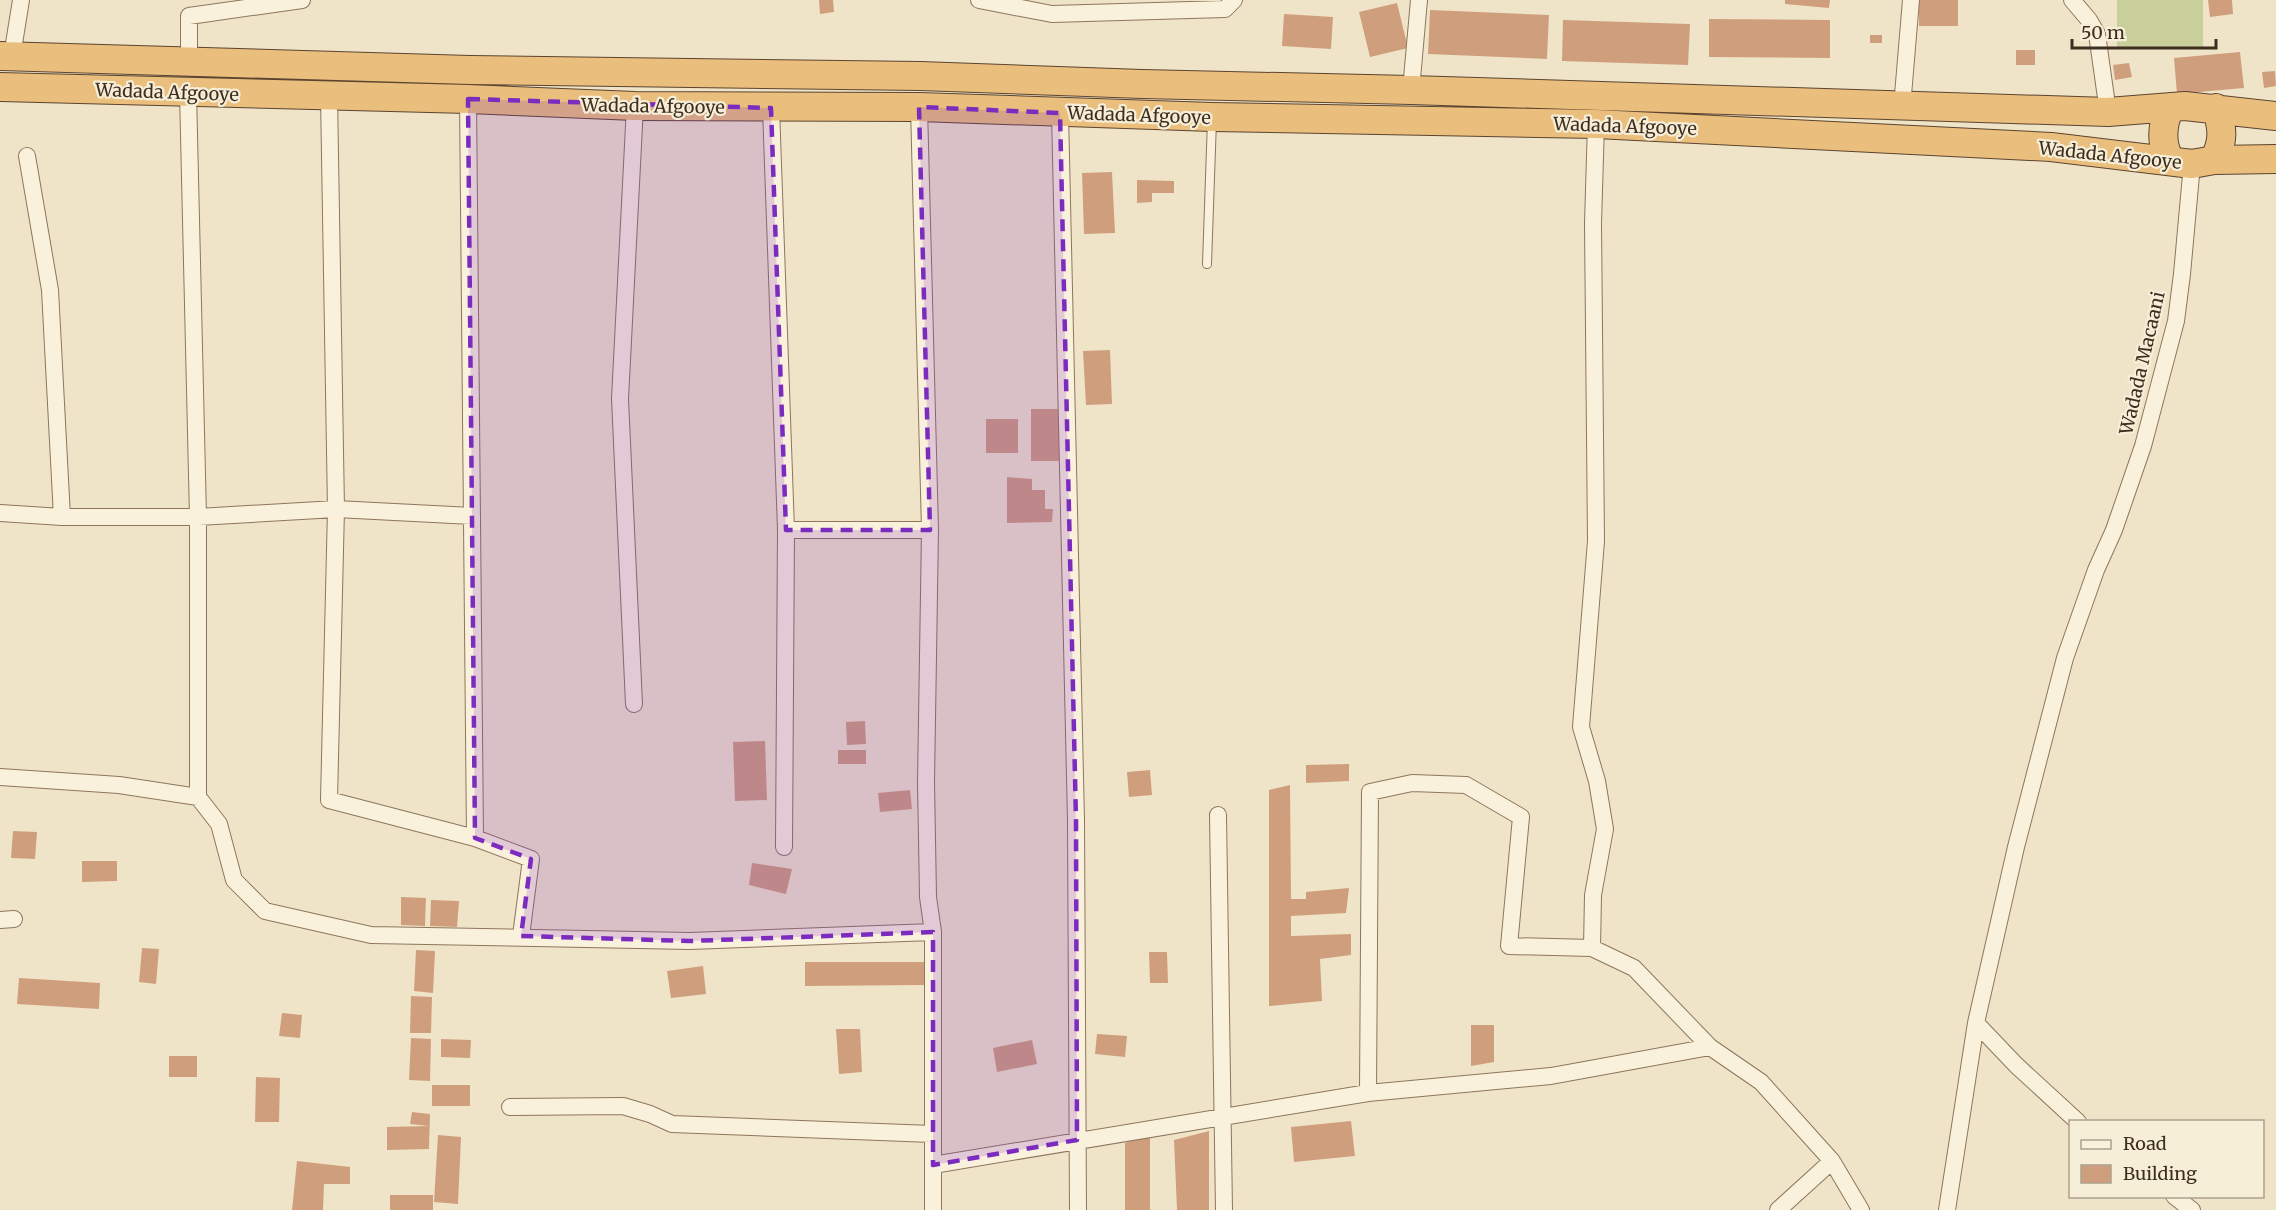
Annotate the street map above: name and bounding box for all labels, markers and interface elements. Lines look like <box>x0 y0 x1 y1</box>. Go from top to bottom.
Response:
scale bar <box>2072 12 2216 50</box>
text: 50 m <box>2081 21 2125 44</box>
street label: Wadada Afgooye <box>94 78 239 106</box>
street label: Wadada Afgooye <box>580 93 725 119</box>
street label: Wadada Afgooye <box>1066 101 1211 129</box>
street label: Wadada Afgooye <box>1552 112 1697 140</box>
street label: Wadada Afgooye <box>2036 136 2183 174</box>
street label: Wadada Macaani <box>2114 289 2170 438</box>
legend <box>2069 1120 2264 1198</box>
text: Road <box>2123 1132 2167 1155</box>
text: Building <box>2123 1162 2197 1185</box>

